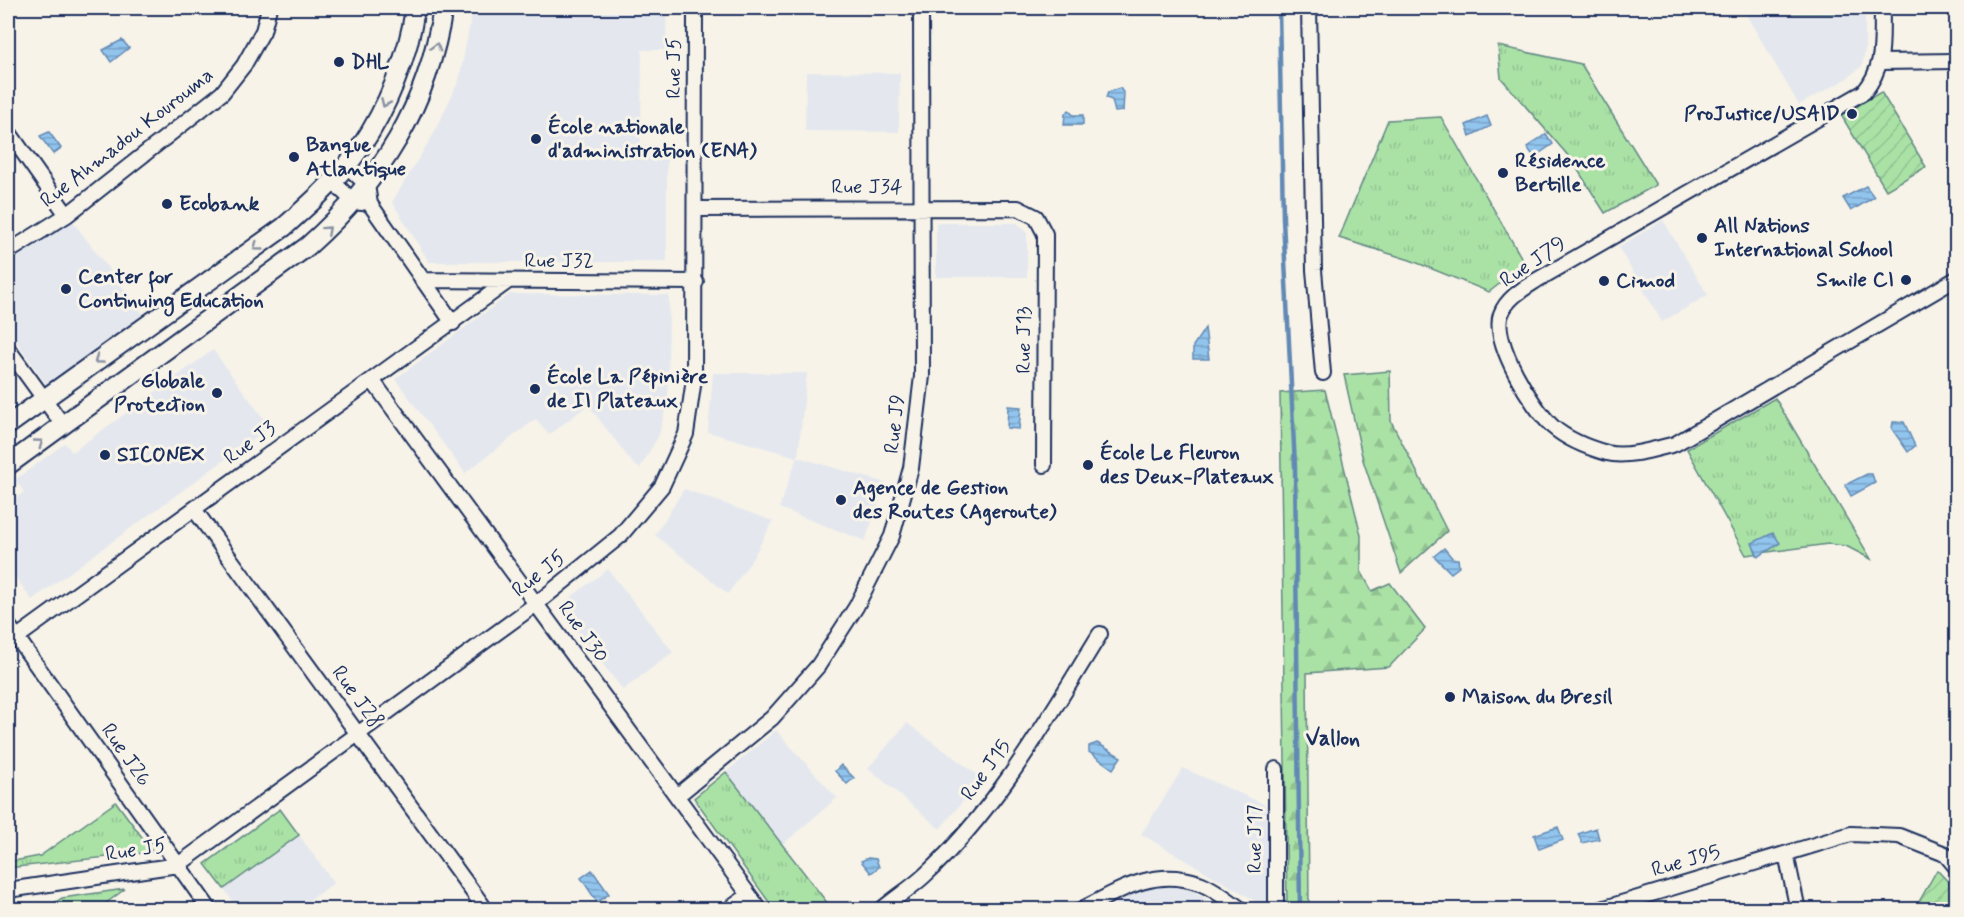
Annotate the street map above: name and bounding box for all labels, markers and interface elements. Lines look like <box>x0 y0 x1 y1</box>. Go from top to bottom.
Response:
street label: Rue J5 <box>660 37 688 99</box>
one-way arrow <box>429 42 441 53</box>
place label: DHL <box>351 48 390 76</box>
marker: DHL <box>332 55 346 69</box>
street label: Rue Ahmadou Kourouma <box>35 61 219 215</box>
one-way arrow <box>380 96 392 107</box>
place label: ProJustice/USAID <box>1684 100 1840 128</box>
marker: ProJustice/USAID <box>1845 107 1859 121</box>
place label: École nationale d'administration (ENA) <box>548 113 757 165</box>
place label: Banque Atlantique <box>306 131 406 183</box>
marker: École nationale d'administration (ENA) <box>529 132 543 146</box>
place label: Résidence Bertille <box>1515 147 1606 199</box>
marker: Banque Atlantique <box>287 150 301 164</box>
marker: Résidence Bertille <box>1496 166 1510 180</box>
street label: Rue J34 <box>831 173 903 201</box>
place label: Ecobank <box>179 190 260 218</box>
marker: Ecobank <box>160 197 174 211</box>
place label: All Nations International School <box>1714 212 1893 264</box>
one-way arrow <box>320 226 330 237</box>
street label: Rue J79 <box>1494 230 1572 294</box>
marker: All Nations International School <box>1695 231 1709 245</box>
one-way arrow <box>252 239 263 250</box>
street label: Rue J32 <box>524 247 594 275</box>
place label: Center for Continuing Education <box>78 263 264 317</box>
place label: Smile CI <box>1816 266 1894 294</box>
place label: Cimod <box>1616 267 1675 295</box>
marker: Smile CI <box>1899 273 1913 287</box>
marker: Cimod <box>1597 274 1611 288</box>
marker: Center for Continuing Education <box>59 282 73 296</box>
street label: Rue J13 <box>1010 306 1038 374</box>
one-way arrow <box>94 353 105 364</box>
place label: École La Pépinière de II Plateaux <box>547 363 709 415</box>
place label: Globale Protection <box>114 367 205 419</box>
marker: École La Pépinière de II Plateaux <box>528 382 542 396</box>
marker: Globale Protection <box>210 386 224 400</box>
street label: Rue J9 <box>878 393 912 455</box>
street label: Rue J3 <box>218 414 282 472</box>
one-way arrow <box>32 439 43 450</box>
place label: École Le Fleuron des Deux-Plateaux <box>1100 439 1275 491</box>
place label: SICONEX <box>117 441 205 469</box>
marker: SICONEX <box>98 448 112 462</box>
marker: École Le Fleuron des Deux-Plateaux <box>1081 458 1095 472</box>
place label: Agence de Gestion des Routes (Ageroute) <box>853 474 1057 526</box>
marker: Agence de Gestion des Routes (Ageroute) <box>834 493 848 507</box>
street label: Rue J5 <box>506 544 572 604</box>
street label: Rue J30 <box>551 595 615 669</box>
street label: Rue J28 <box>325 660 389 734</box>
place label: Maison du Bresil <box>1462 683 1612 711</box>
marker: Maison du Bresil <box>1443 690 1457 704</box>
street label: Rue J26 <box>94 718 158 792</box>
district label: Vallon <box>1306 725 1360 753</box>
street label: Rue J15 <box>954 734 1018 806</box>
street label: Rue J17 <box>1241 804 1269 874</box>
street label: Rue J5 <box>103 831 169 869</box>
street label: Rue J95 <box>1648 838 1724 884</box>

